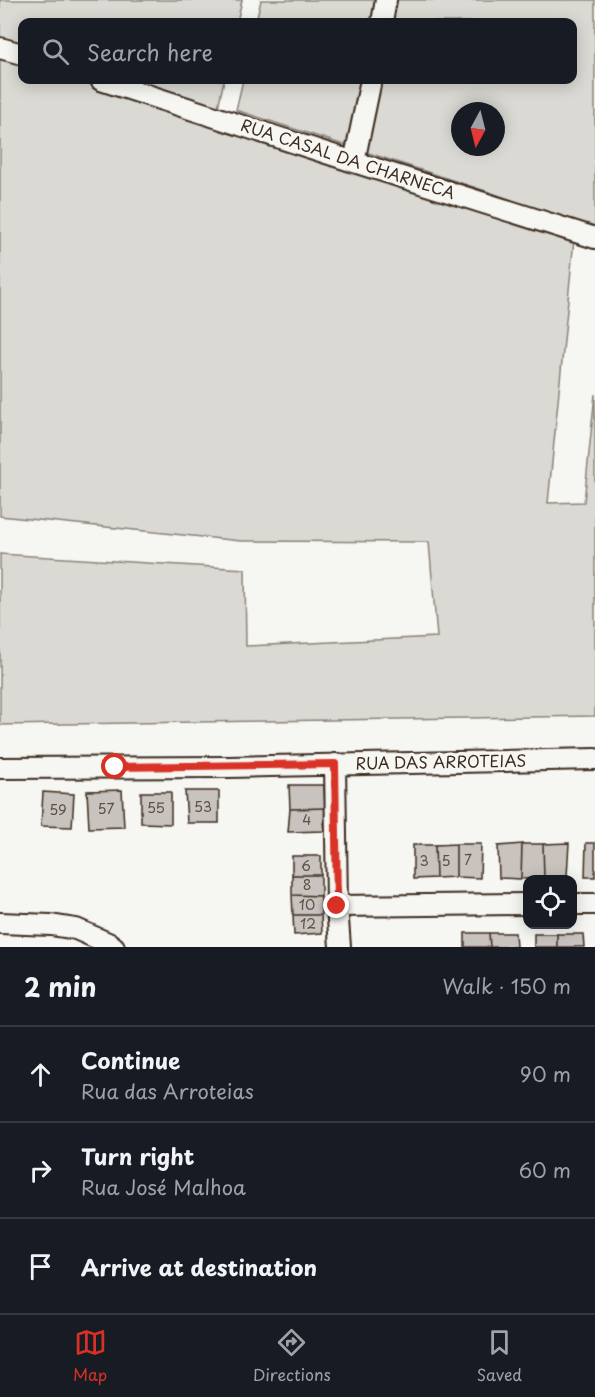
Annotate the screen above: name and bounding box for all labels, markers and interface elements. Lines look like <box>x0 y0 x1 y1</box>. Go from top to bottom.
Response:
search box <box>18 18 577 84</box>
icon: search <box>39 35 72 68</box>
text: Search here <box>87 35 213 68</box>
north arrow <box>451 102 505 156</box>
street label: RUA CASAL DA CHARNECA <box>238 112 459 204</box>
street label: RUA DAS ARROTEIAS <box>355 748 527 774</box>
route start <box>101 753 127 779</box>
house number: 53 <box>194 796 212 817</box>
house number: 55 <box>147 797 165 818</box>
house number: 57 <box>98 798 114 819</box>
house number: 59 <box>49 799 67 820</box>
house number: 4 <box>302 809 312 830</box>
house number: 7 <box>464 849 472 870</box>
house number: 3 <box>419 850 429 871</box>
house number: 5 <box>441 850 451 871</box>
house number: 6 <box>301 855 311 876</box>
house number: 8 <box>303 874 311 895</box>
map controls <box>523 875 577 929</box>
button: locate <box>523 875 577 929</box>
route end <box>323 892 349 918</box>
house number: 10 <box>299 894 315 915</box>
house number: 12 <box>300 913 316 934</box>
text: 2 min <box>24 967 97 1006</box>
text: Walk · 150 m <box>442 971 571 1001</box>
text: Continue <box>81 1043 180 1076</box>
icon: ahead <box>24 1058 57 1091</box>
text: 90 m <box>520 1059 571 1089</box>
text: Rua das Arroteias <box>81 1076 254 1106</box>
text: Turn right <box>81 1139 194 1172</box>
icon: right <box>24 1154 57 1187</box>
text: 60 m <box>519 1155 571 1185</box>
text: Rua José Malhoa <box>81 1172 246 1202</box>
icon: arrive <box>24 1250 57 1283</box>
text: Arrive at destination <box>81 1250 317 1283</box>
tab: Map <box>73 1326 107 1386</box>
tab: Directions <box>253 1326 331 1386</box>
tab: Saved <box>477 1326 522 1386</box>

